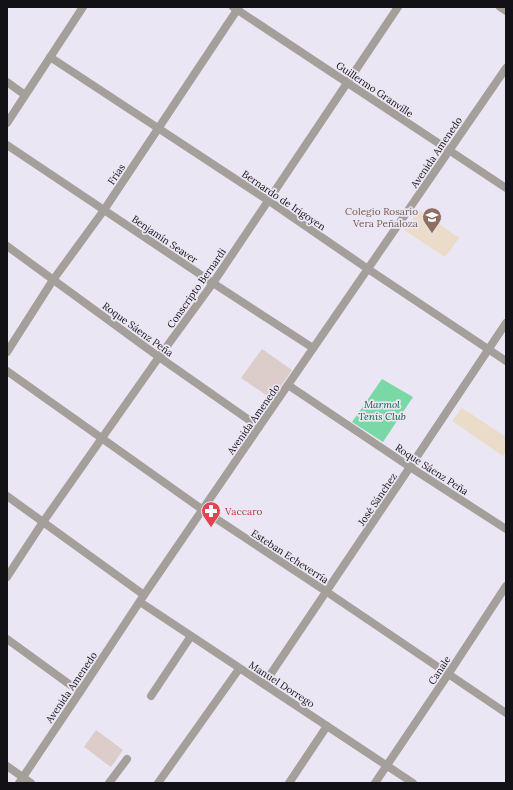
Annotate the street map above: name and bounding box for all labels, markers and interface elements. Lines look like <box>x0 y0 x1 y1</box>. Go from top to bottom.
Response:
street label: Guillermo Granville <box>334 59 416 120</box>
street label: Avenida Amenedo <box>407 114 465 191</box>
street label: Frías <box>105 161 128 187</box>
street label: Bernardo de Irigoyen <box>239 168 328 233</box>
place label: Colegio Rosario Vera Peñaloza <box>345 205 418 230</box>
school or university icon: Colegio Rosario Vera Peñaloza <box>421 206 443 234</box>
street label: Benjamín Seaver <box>129 213 201 267</box>
street label: Conscripto Bernardi <box>164 246 229 331</box>
street label: Roque Sáenz Peña <box>100 299 176 360</box>
street label: Avenida Amenedo <box>224 381 283 458</box>
park label: Marmol Tenis Club <box>358 398 406 423</box>
street label: Roque Sáenz Peña <box>393 441 471 498</box>
street label: José Sánchez <box>354 470 400 529</box>
pharmacy icon: Vaccaro <box>200 500 222 528</box>
place label: Vaccaro <box>224 505 262 518</box>
street label: Esteban Echeverría <box>249 527 331 586</box>
street label: Avenida Amenedo <box>42 649 100 726</box>
street label: Canale <box>425 653 454 687</box>
street label: Manuel Dorrego <box>246 658 317 711</box>

